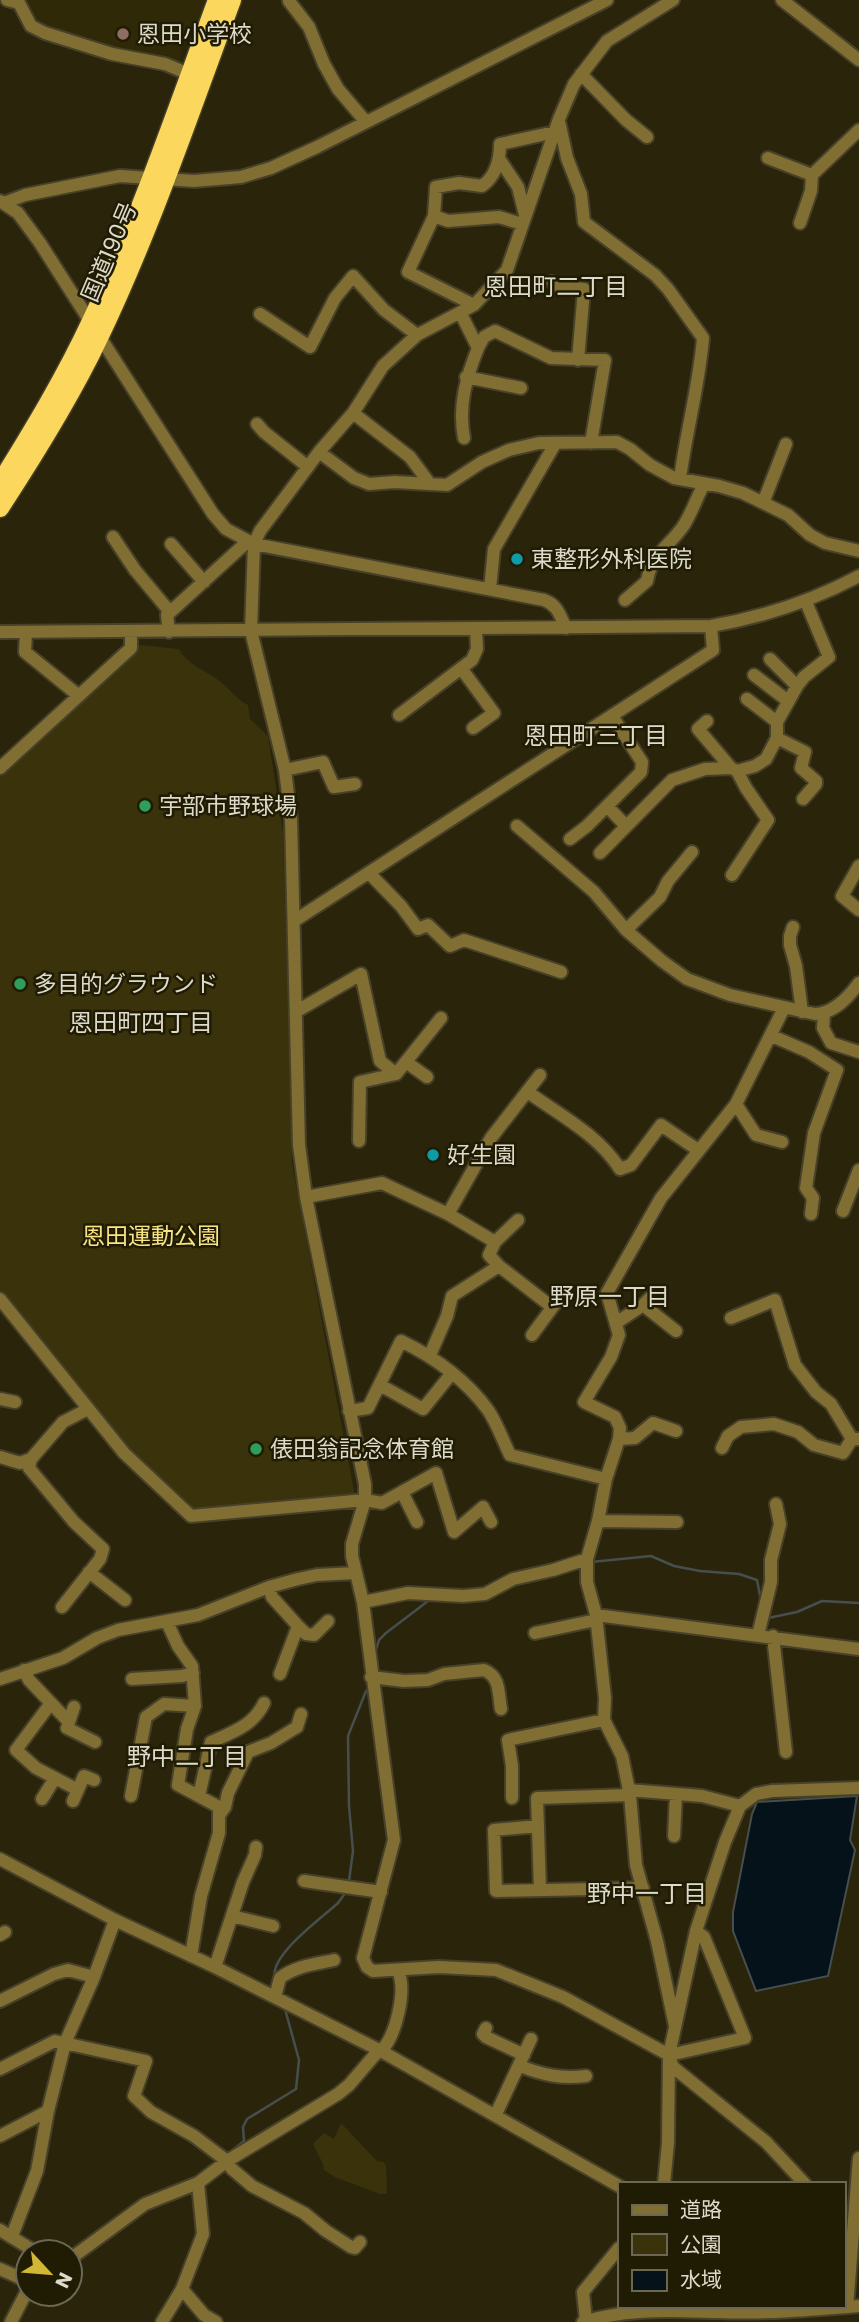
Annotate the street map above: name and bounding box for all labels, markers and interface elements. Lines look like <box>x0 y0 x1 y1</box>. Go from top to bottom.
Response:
place label: 恩田小学校 <box>137 18 252 50</box>
marker: 恩田小学校 <box>115 26 131 42</box>
street label: 国道190号 <box>74 197 144 307</box>
district label: 恩田町二丁目 <box>484 270 628 303</box>
place label: 東整形外科医院 <box>531 543 692 575</box>
marker: 東整形外科医院 <box>509 551 525 567</box>
district label: 恩田町三丁目 <box>524 719 668 752</box>
place label: 宇部市野球場 <box>159 790 297 822</box>
marker: 宇部市野球場 <box>137 798 153 814</box>
place label: 多目的グラウンド <box>34 968 218 1000</box>
marker: 多目的グラウンド <box>12 976 28 992</box>
district label: 恩田町四丁目 <box>69 1006 213 1039</box>
place label: 好生園 <box>447 1139 516 1171</box>
marker: 好生園 <box>425 1147 441 1163</box>
park label: 恩田運動公園 <box>82 1220 220 1252</box>
district label: 野原一丁目 <box>550 1280 670 1313</box>
place label: 俵田翁記念体育館 <box>270 1433 454 1465</box>
marker: 俵田翁記念体育館 <box>248 1441 264 1457</box>
district label: 野中二丁目 <box>127 1740 247 1773</box>
district label: 野中一丁目 <box>587 1877 707 1910</box>
legend <box>618 2182 845 2308</box>
text: 道路 <box>680 2195 722 2224</box>
text: 公園 <box>680 2230 722 2259</box>
north arrow <box>14 2238 84 2308</box>
text: 水域 <box>680 2265 722 2294</box>
text: N <box>49 2268 79 2293</box>

